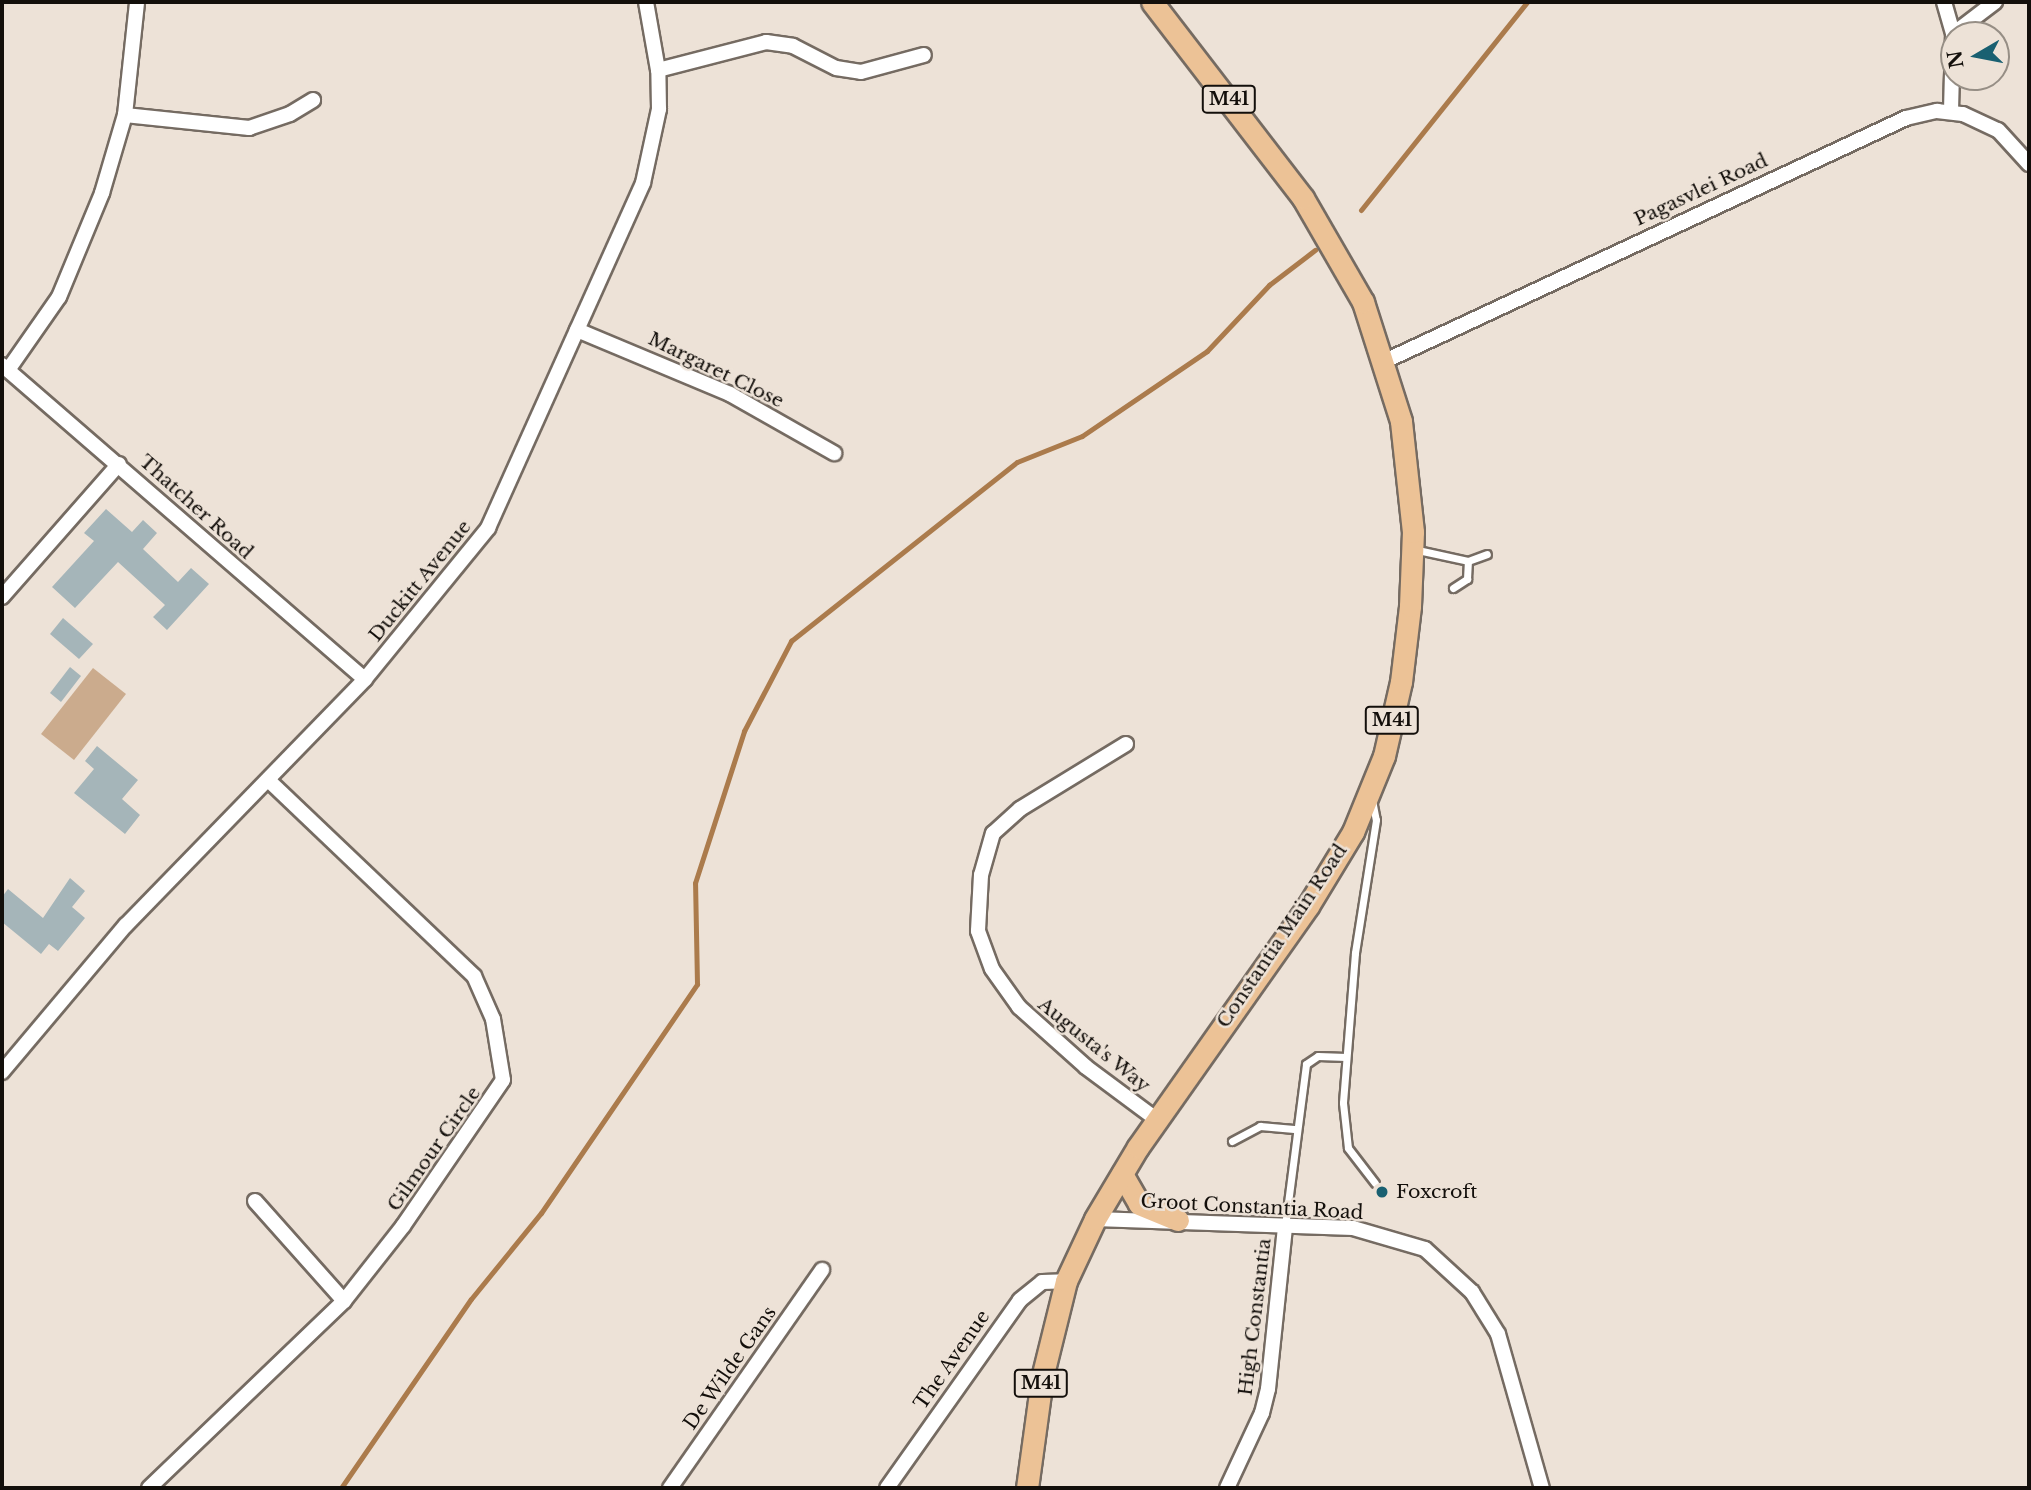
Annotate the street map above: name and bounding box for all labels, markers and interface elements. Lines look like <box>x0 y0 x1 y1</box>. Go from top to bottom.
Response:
north arrow <box>1940 21 2010 91</box>
text: N <box>1943 49 1969 70</box>
road number: M41 <box>1201 84 1257 114</box>
street label: Pagasvlei Road <box>1631 149 1771 231</box>
street label: Margaret Close <box>645 327 787 413</box>
street label: Thatcher Road <box>134 450 258 564</box>
street label: Duckitt Avenue <box>364 516 476 646</box>
road number: M41 <box>1364 706 1420 734</box>
street label: Constantia Main Road <box>1212 840 1352 1032</box>
street label: Augusta's Way <box>1033 993 1155 1097</box>
street label: Gilmour Circle <box>382 1082 486 1216</box>
place label: Foxcroft <box>1396 1181 1478 1203</box>
marker: Foxcroft <box>1374 1184 1390 1200</box>
street label: Groot Constantia Road <box>1140 1190 1364 1224</box>
street label: High Constantia <box>1234 1237 1276 1397</box>
street label: De Wilde Gans <box>679 1302 781 1434</box>
street label: The Avenue <box>909 1306 995 1414</box>
road number: M41 <box>1013 1368 1069 1398</box>

